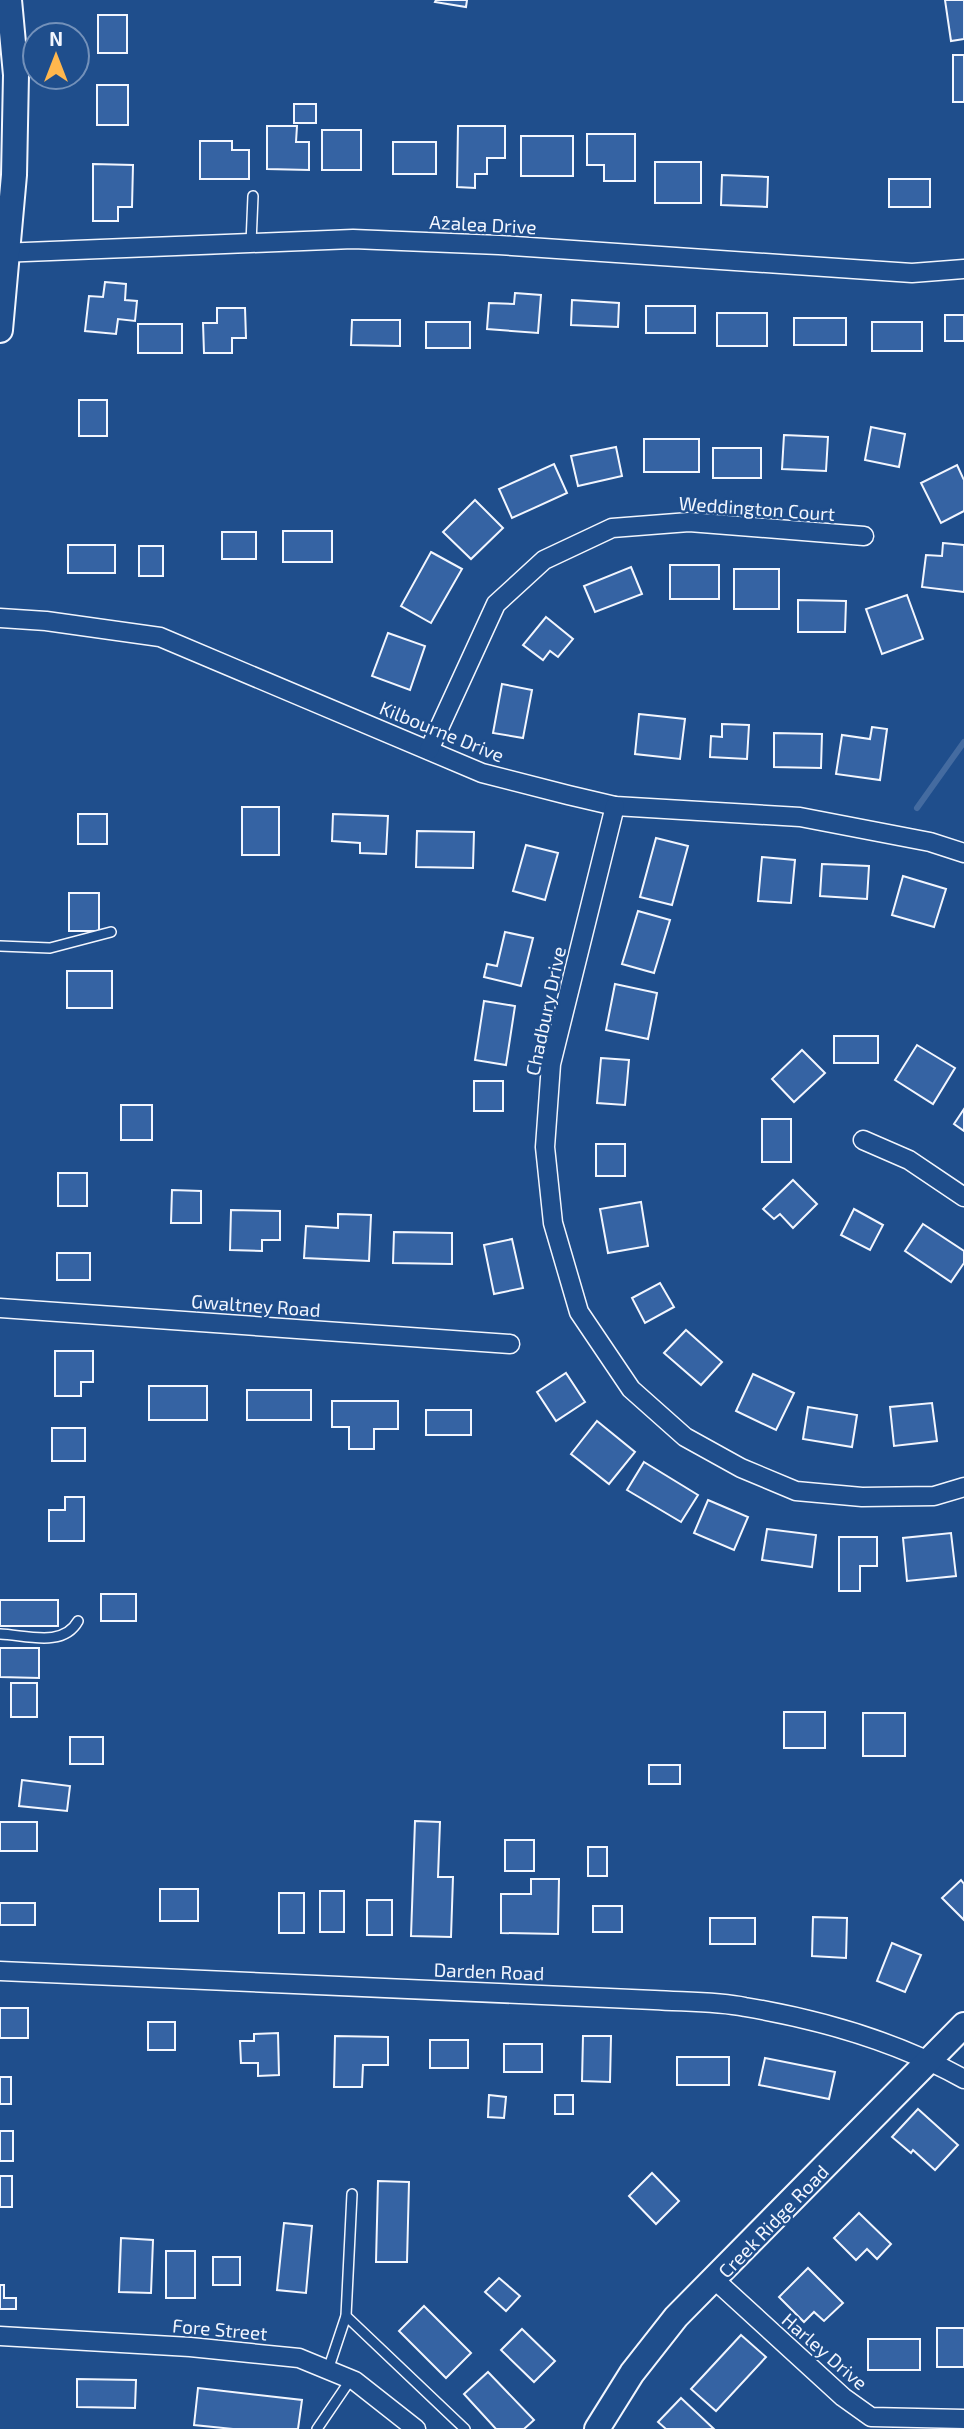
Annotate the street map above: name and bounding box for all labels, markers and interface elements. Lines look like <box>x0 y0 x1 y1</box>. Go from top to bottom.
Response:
north arrow <box>21 21 91 91</box>
text: N <box>49 27 63 50</box>
street label: Azalea Drive <box>429 210 537 238</box>
street label: Weddington Court <box>678 491 836 525</box>
street label: Kilbourne Drive <box>376 696 508 766</box>
street label: Chadbury Drive <box>520 944 570 1078</box>
street label: Gwaltney Road <box>191 1289 321 1321</box>
street label: Darden Road <box>433 1958 545 1984</box>
street label: Creek Ridge Road <box>713 2160 833 2282</box>
street label: Harley Drive <box>778 2308 872 2394</box>
street label: Fore Street <box>172 2313 268 2345</box>

